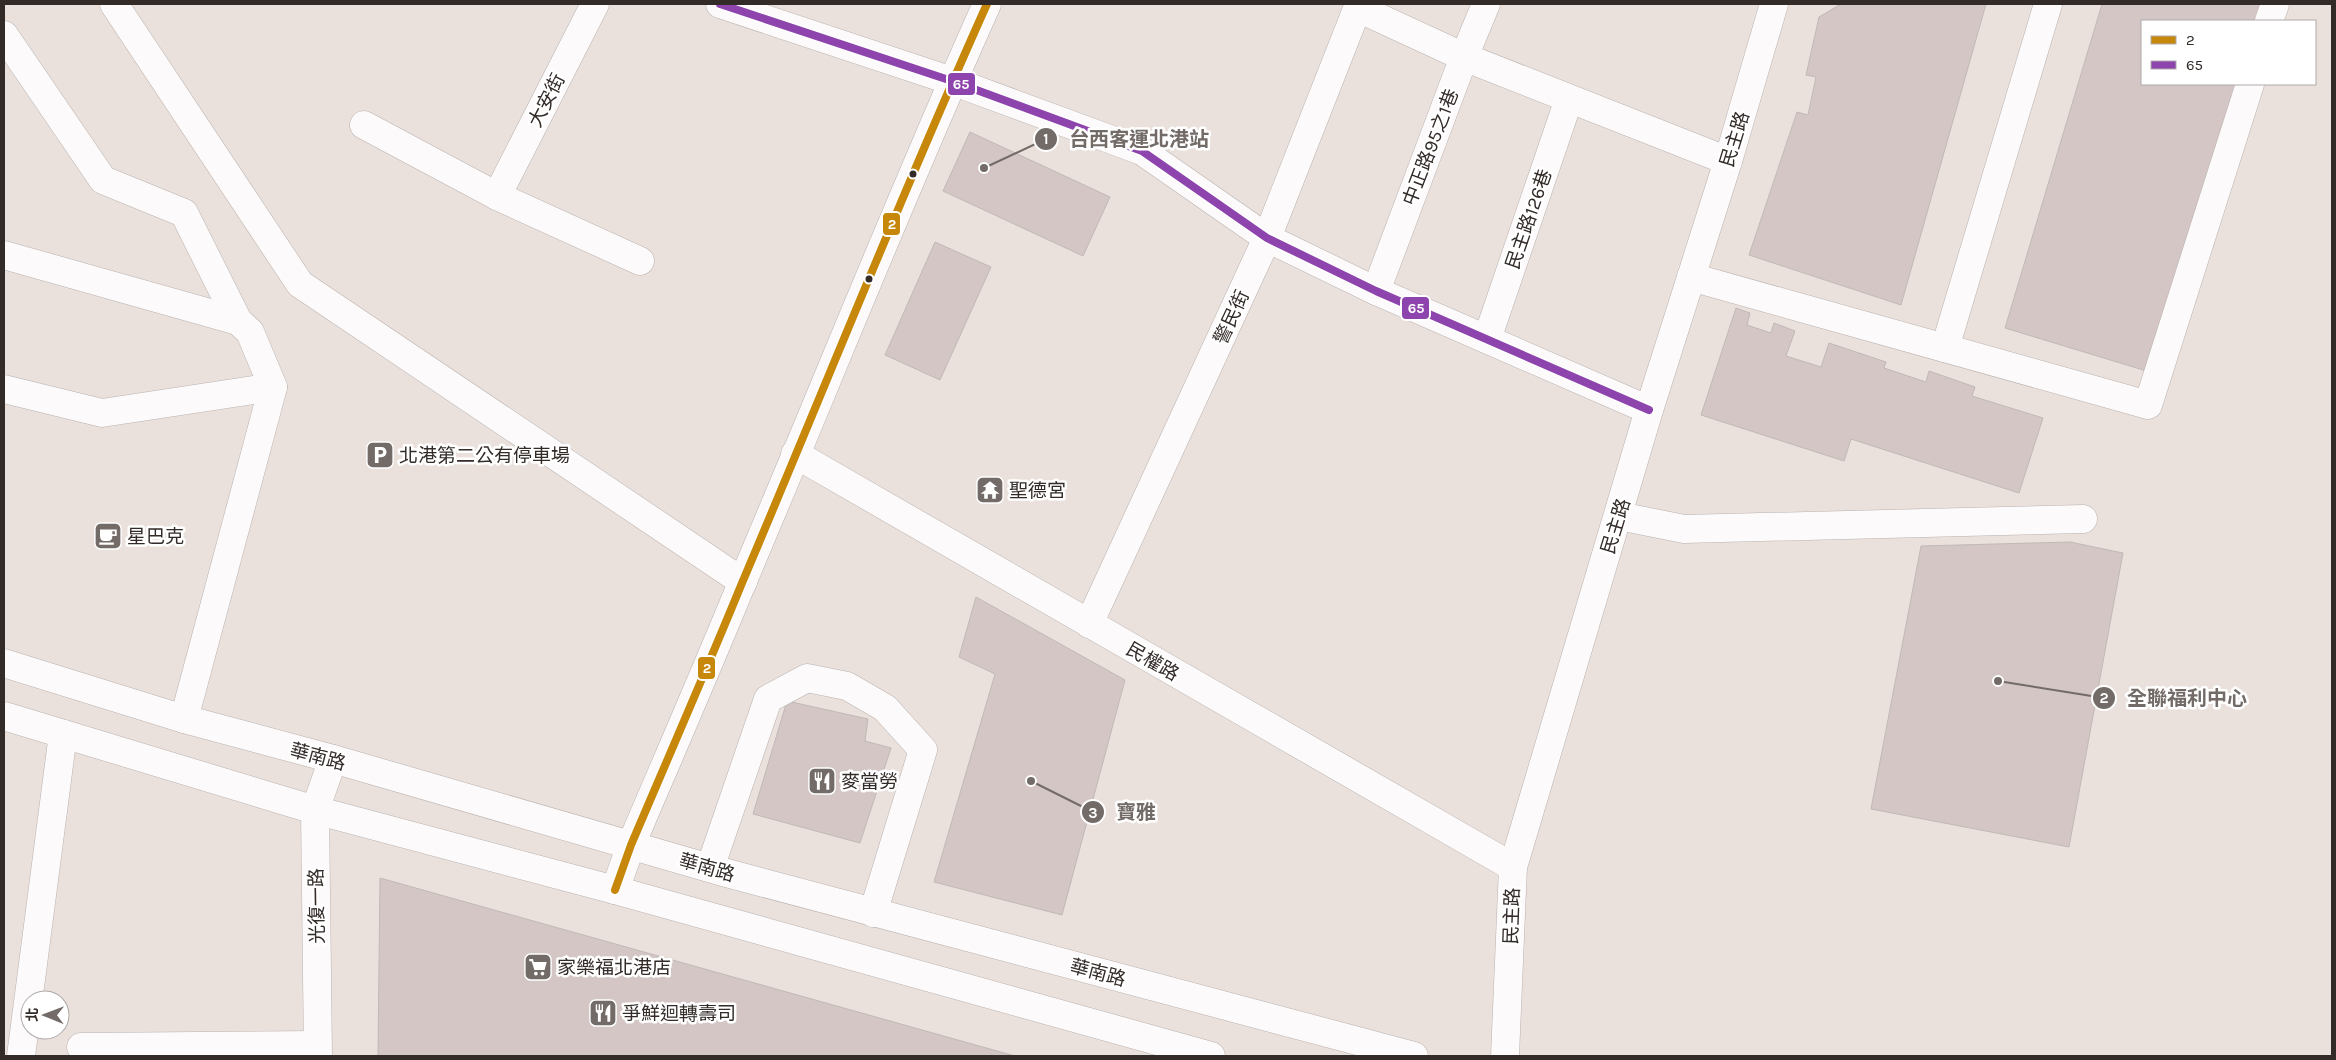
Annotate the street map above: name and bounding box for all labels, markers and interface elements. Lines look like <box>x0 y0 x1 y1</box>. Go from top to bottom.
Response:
legend <box>2141 20 2316 85</box>
text: 2 <box>2186 31 2195 49</box>
text: 65 <box>2186 56 2203 74</box>
street label: 大安街 <box>524 70 570 131</box>
line badge: 65 <box>947 72 976 96</box>
text: 65 <box>953 76 969 93</box>
street label: 中正路95之1巷 <box>1399 86 1463 209</box>
street label: 民主路 <box>1716 109 1754 170</box>
callout: 台西客運北港站 <box>1034 121 1219 156</box>
text: 台西客運北港站 <box>1069 128 1209 151</box>
text: 1 <box>1043 130 1049 148</box>
street label: 民主路126巷 <box>1502 166 1556 272</box>
unlabelled marker <box>908 169 918 179</box>
line badge: 2 <box>882 212 901 236</box>
text: 2 <box>888 216 896 233</box>
unlabelled marker <box>864 274 874 284</box>
street label: 警民街 <box>1210 287 1254 348</box>
line badge: 65 <box>1401 296 1430 320</box>
text: 65 <box>1408 300 1424 317</box>
parking icon: 北港第二公有停車場 <box>365 440 395 470</box>
place label: 北港第二公有停車場 <box>399 445 570 467</box>
temple icon: 聖德宮 <box>975 475 1005 505</box>
place label: 聖德宮 <box>1009 480 1066 502</box>
street label: 民主路 <box>1597 496 1635 557</box>
cafe icon: 星巴克 <box>93 521 123 551</box>
place label: 星巴克 <box>127 526 184 548</box>
street label: 民權路 <box>1122 638 1183 686</box>
line badge: 2 <box>697 656 716 680</box>
text: 2 <box>703 660 711 677</box>
callout: 全聯福利中心 <box>2092 680 2257 715</box>
text: 全聯福利中心 <box>2127 687 2247 710</box>
text: 2 <box>2099 689 2109 707</box>
street label: 華南路 <box>287 739 348 775</box>
restaurant icon: 麥當勞 <box>807 766 837 796</box>
place label: 麥當勞 <box>841 771 898 793</box>
callout: 寶雅 <box>1081 795 1166 830</box>
text: 寶雅 <box>1116 801 1156 824</box>
text: 3 <box>1088 804 1098 822</box>
street label: 華南路 <box>676 850 737 886</box>
street label: 光復一路 <box>305 868 329 944</box>
street label: 民主路 <box>1500 887 1524 945</box>
supermarket icon: 家樂福北港店 <box>523 952 553 982</box>
street label: 華南路 <box>1067 955 1128 991</box>
place label: 家樂福北港店 <box>557 957 671 979</box>
north arrow <box>20 990 70 1040</box>
restaurant icon: 爭鮮迴轉壽司 <box>588 998 618 1028</box>
place label: 爭鮮迴轉壽司 <box>622 1003 736 1025</box>
text: 北 <box>24 1008 41 1022</box>

